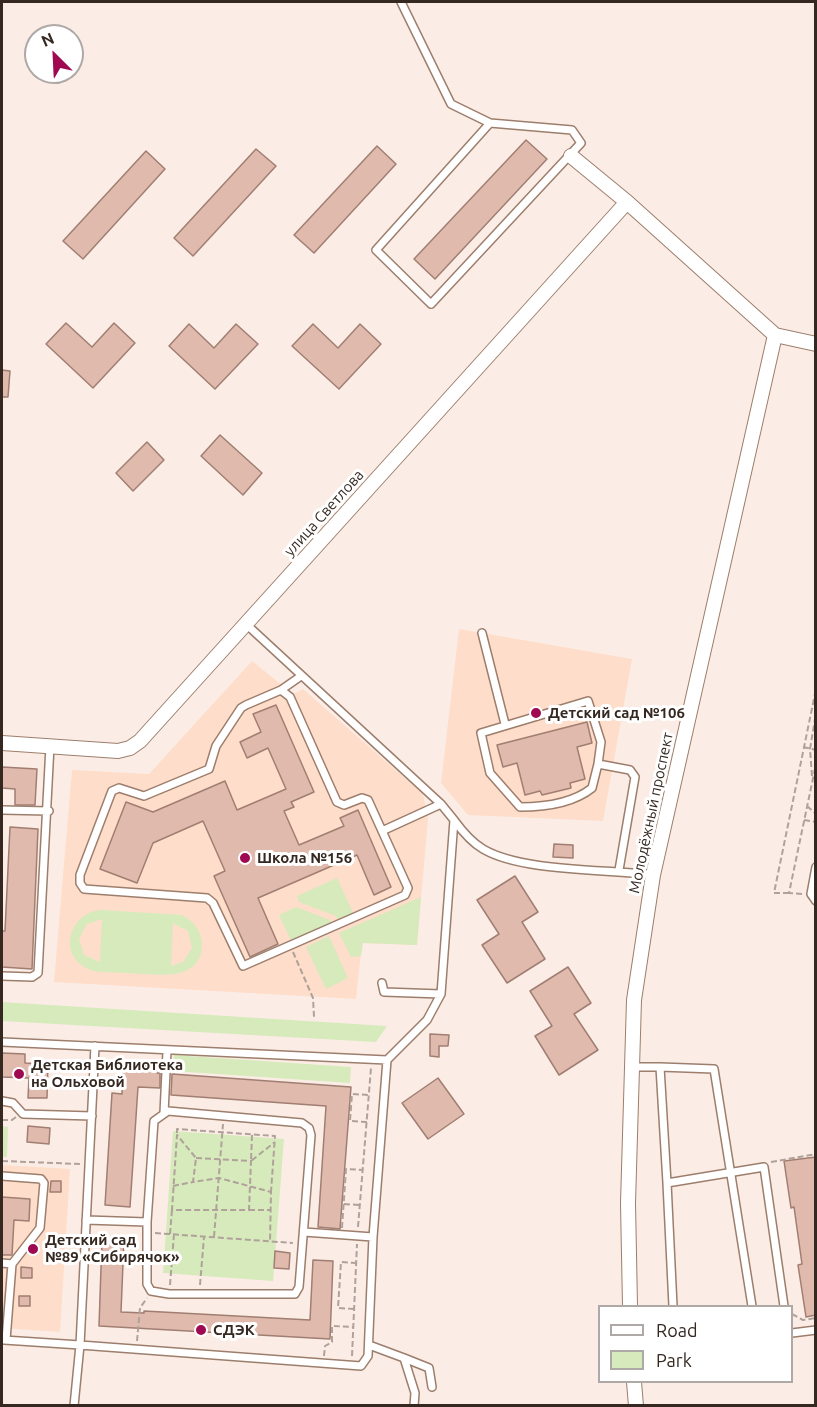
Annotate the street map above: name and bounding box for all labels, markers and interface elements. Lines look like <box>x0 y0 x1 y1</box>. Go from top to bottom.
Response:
north arrow <box>24 24 84 84</box>
text: N <box>38 29 57 50</box>
street label: улица Светлова <box>280 466 368 560</box>
place label: Детский сад №106 <box>548 704 685 722</box>
marker: Детский сад №106 <box>529 706 543 720</box>
street label: Молодёжный проспект <box>625 731 677 895</box>
place label: Школа №156 <box>257 849 352 867</box>
marker: Школа №156 <box>238 851 252 865</box>
place label: Детская Библиотека на Ольховой <box>31 1056 183 1091</box>
marker: Детская Библиотека на Ольховой <box>12 1067 26 1081</box>
place label: Детский сад №89 «Сибирячок» <box>45 1231 180 1266</box>
marker: Детский сад №89 «Сибирячок» <box>26 1242 40 1256</box>
legend <box>598 1305 793 1383</box>
text: Road <box>656 1320 698 1340</box>
place label: СДЭК <box>213 1321 255 1339</box>
marker: СДЭК <box>194 1323 208 1337</box>
text: Park <box>656 1350 692 1370</box>

